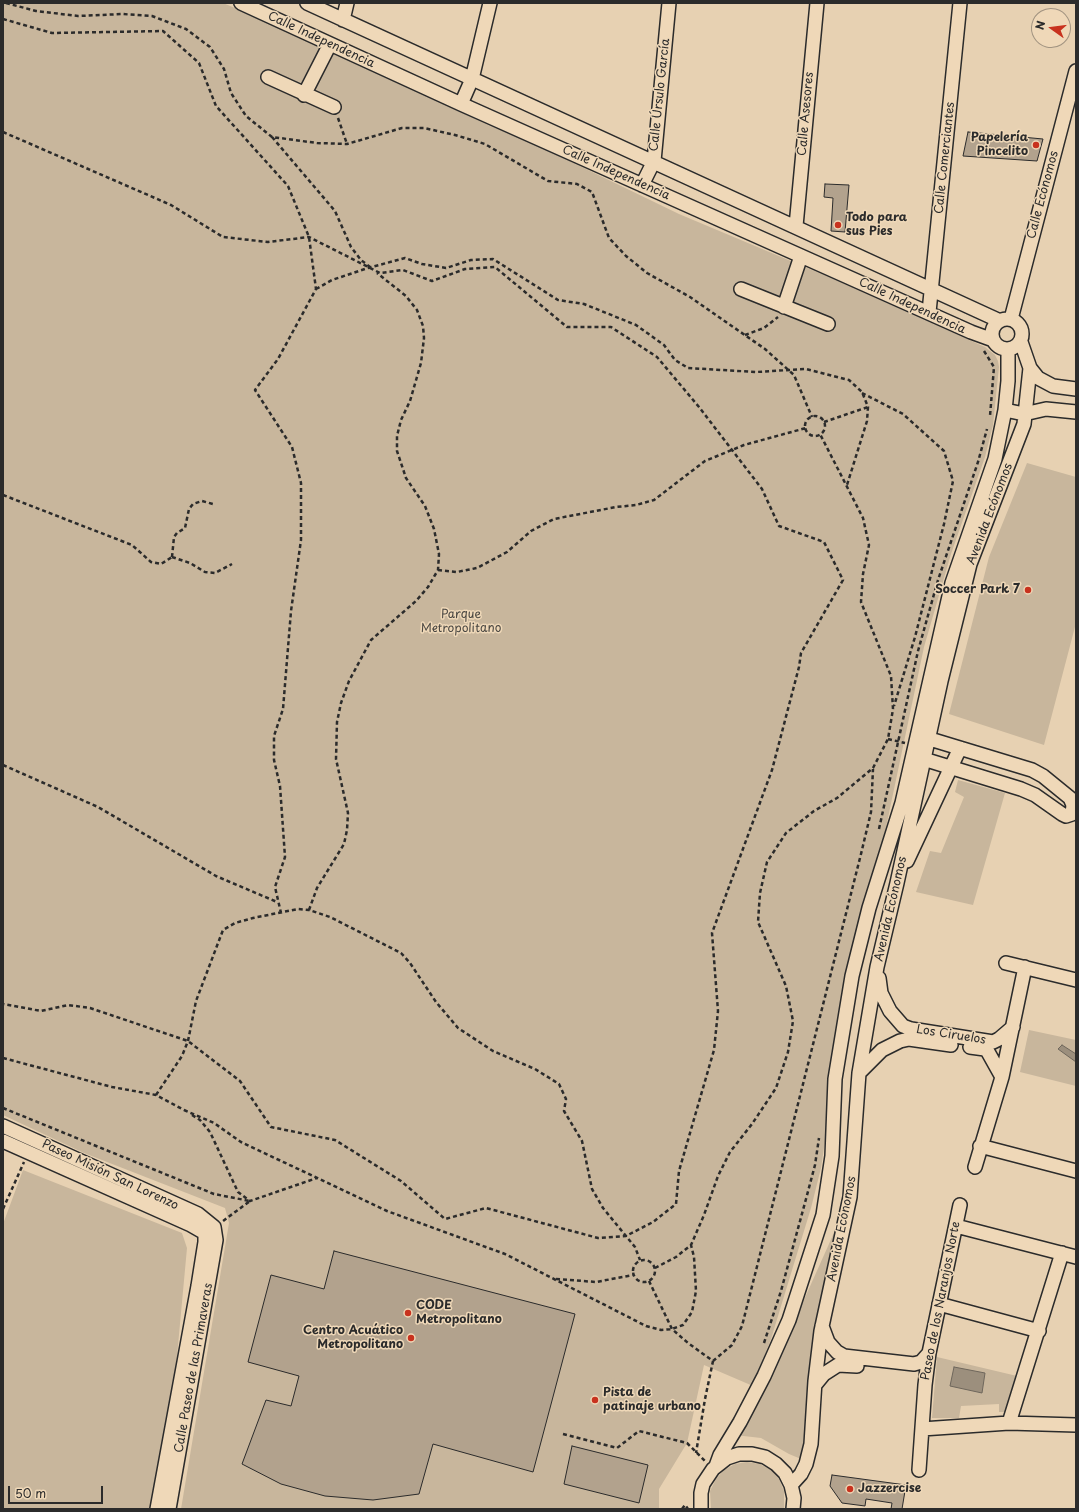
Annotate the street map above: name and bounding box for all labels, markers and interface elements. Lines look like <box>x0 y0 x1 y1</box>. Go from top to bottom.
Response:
north arrow <box>1031 8 1071 48</box>
street label: Calle Independencia <box>265 9 377 71</box>
text: N <box>1031 19 1049 32</box>
street label: Calle Úrsulo García <box>647 38 673 152</box>
street label: Calle Asesores <box>795 71 817 157</box>
street label: Calle Comerciantes <box>932 101 958 215</box>
place label: Papelería Pincelito <box>971 131 1028 159</box>
marker: Papelería Pincelito <box>1031 140 1041 150</box>
street label: Calle Independencia <box>560 143 672 203</box>
street label: Calle Ecónomos <box>1024 149 1062 241</box>
place label: Todo para sus Pies <box>846 211 907 239</box>
marker: Todo para sus Pies <box>833 220 843 230</box>
street label: Calle Independencia <box>856 275 968 337</box>
street label: Avenida Ecónomos <box>964 461 1016 567</box>
place label: Soccer Park 7 <box>935 583 1020 597</box>
marker: Soccer Park 7 <box>1023 585 1033 595</box>
park label: Parque Metropolitano <box>421 608 501 636</box>
street label: Avenida Ecónomos <box>872 855 910 963</box>
street label: Los Ciruelos <box>915 1022 987 1048</box>
street label: Paseo Misión San Lorenzo <box>39 1137 181 1213</box>
street label: Avenida Ecónomos <box>825 1175 859 1283</box>
street label: Paseo de los Naranjos Norte <box>918 1220 964 1382</box>
street label: Calle Paseo de las Primaveras <box>172 1282 216 1454</box>
place label: CODE Metropolitano <box>416 1299 502 1327</box>
marker: CODE Metropolitano <box>403 1308 413 1318</box>
place label: Centro Acuático Metropolitano <box>303 1324 403 1352</box>
marker: Centro Acuático Metropolitano <box>406 1333 416 1343</box>
place label: Pista de patinaje urbano <box>603 1386 701 1414</box>
marker: Pista de patinaje urbano <box>590 1395 600 1405</box>
scale bar <box>10 1478 105 1504</box>
place label: Jazzercise <box>858 1482 921 1496</box>
text: 50 m <box>15 1484 46 1502</box>
marker: Jazzercise <box>845 1484 855 1494</box>

